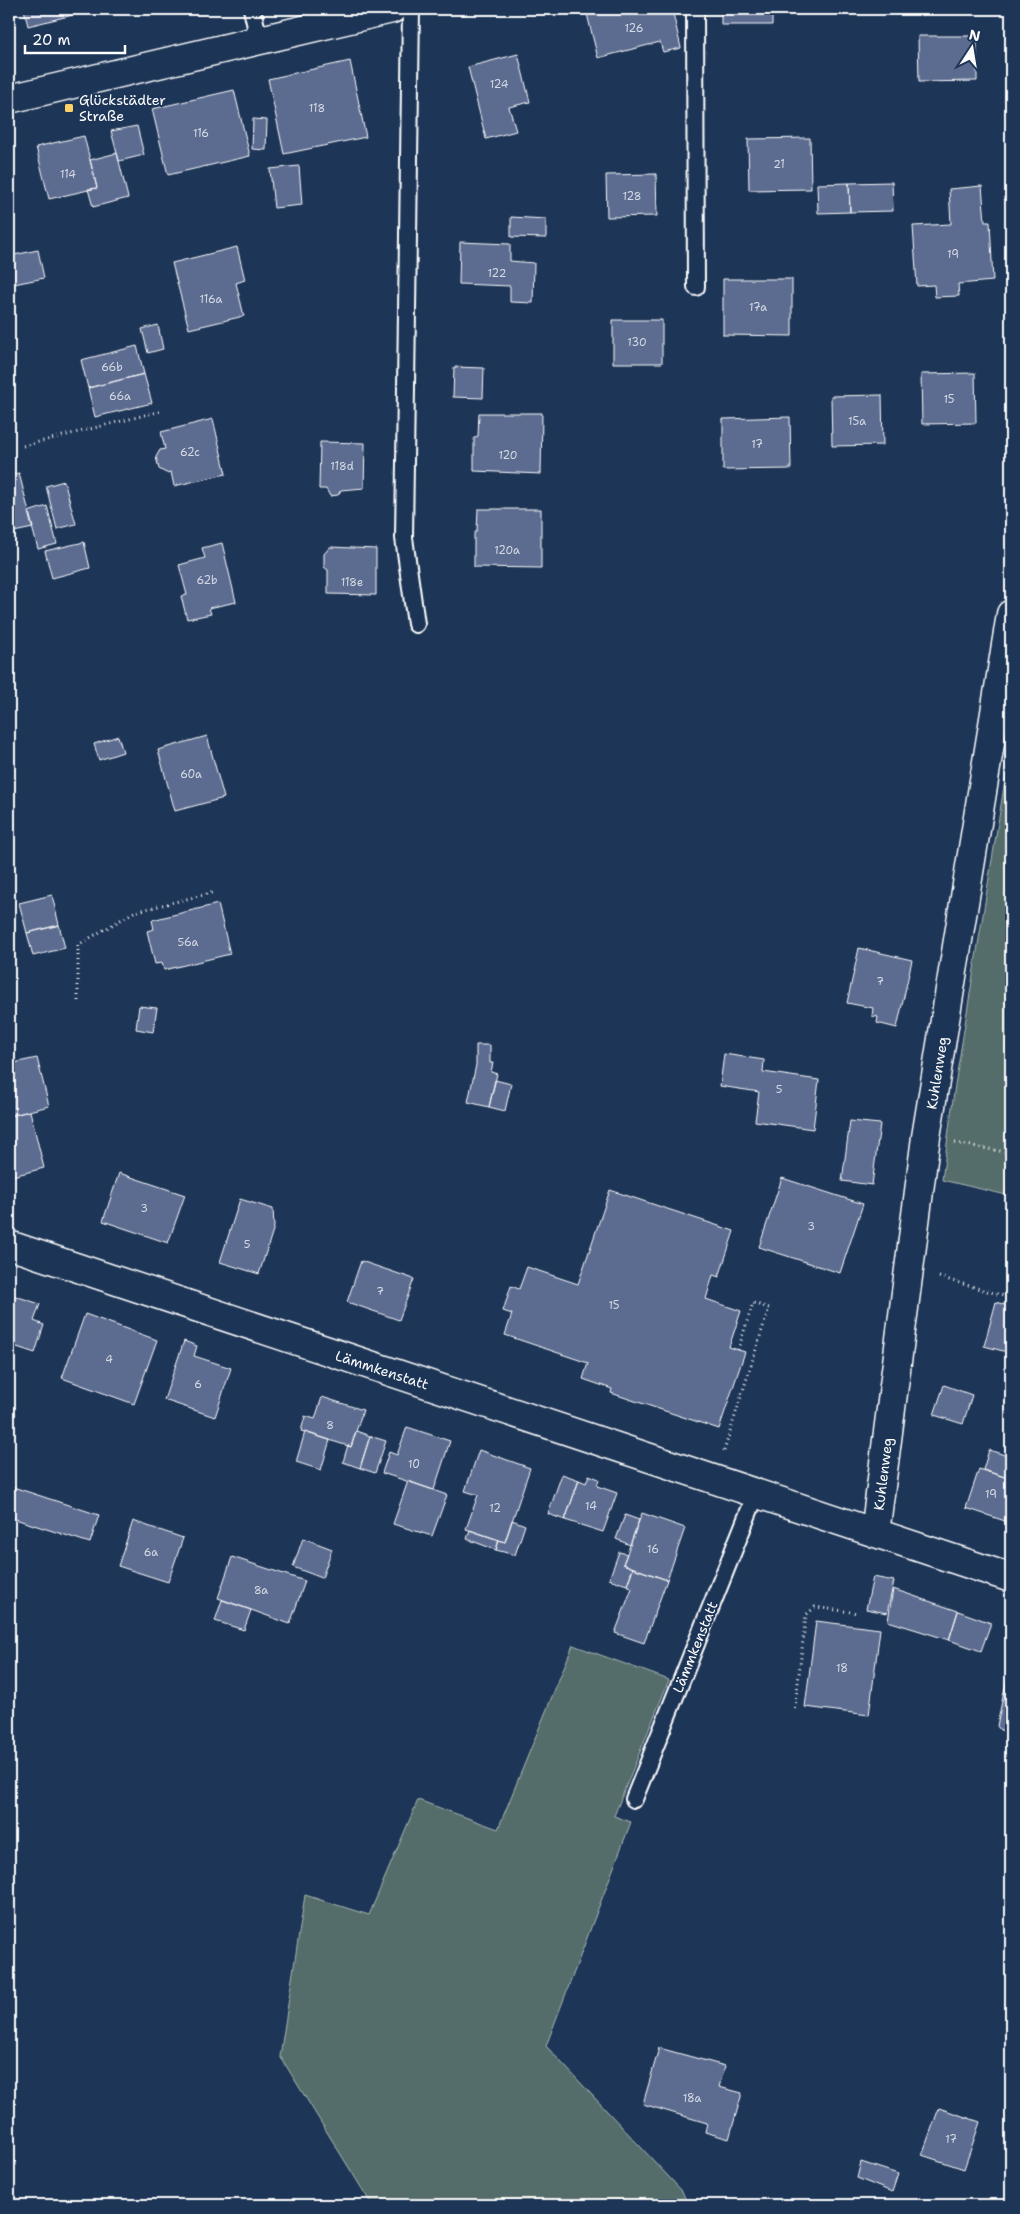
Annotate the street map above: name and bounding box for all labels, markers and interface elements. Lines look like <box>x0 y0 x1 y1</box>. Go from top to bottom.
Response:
house number: 126 <box>625 21 643 36</box>
scale bar <box>25 22 125 54</box>
north arrow <box>948 22 998 72</box>
text: N <box>967 25 982 45</box>
text: 20 m <box>32 30 71 50</box>
house number: 124 <box>490 77 509 92</box>
place label: Glückstädter Straße <box>79 91 166 125</box>
house number: 118 <box>309 101 325 116</box>
marker: Glückstädter Straße <box>63 102 75 114</box>
house number: 116 <box>193 126 209 141</box>
house number: 21 <box>773 157 785 172</box>
house number: 114 <box>60 167 76 182</box>
house number: 128 <box>622 189 642 204</box>
house number: 19 <box>947 247 959 262</box>
house number: 122 <box>488 266 506 281</box>
house number: 116a <box>200 292 223 307</box>
house number: 17a <box>749 300 767 315</box>
house number: 130 <box>627 335 647 350</box>
house number: 66b <box>101 360 123 375</box>
house number: 66a <box>109 389 131 404</box>
house number: 15 <box>943 392 955 407</box>
house number: 15a <box>848 414 866 429</box>
house number: 17 <box>751 437 763 452</box>
house number: 62c <box>180 445 200 460</box>
house number: 120 <box>498 448 518 463</box>
house number: 118d <box>330 459 354 474</box>
house number: 120a <box>494 543 520 558</box>
house number: 62b <box>196 573 218 588</box>
house number: 118e <box>341 575 363 590</box>
house number: 60a <box>180 767 202 782</box>
house number: 56a <box>178 935 199 950</box>
house number: 7 <box>876 974 884 989</box>
street label: Kuhlenweg <box>922 1035 952 1111</box>
house number: 5 <box>776 1082 783 1097</box>
house number: 3 <box>140 1201 148 1216</box>
house number: 3 <box>807 1219 815 1234</box>
house number: 5 <box>244 1237 251 1252</box>
house number: 7 <box>376 1284 384 1299</box>
house number: 15 <box>608 1298 620 1313</box>
street label: Lämmkenstatt <box>333 1346 431 1394</box>
house number: 4 <box>105 1352 113 1367</box>
house number: 6 <box>194 1377 202 1392</box>
house number: 8 <box>326 1418 334 1433</box>
street label: Kuhlenweg <box>870 1436 896 1512</box>
house number: 10 <box>408 1457 420 1472</box>
house number: 19 <box>985 1487 997 1502</box>
house number: 14 <box>585 1499 597 1514</box>
house number: 12 <box>489 1501 501 1516</box>
house number: 16 <box>647 1542 659 1557</box>
house number: 6a <box>144 1545 158 1560</box>
house number: 8a <box>254 1583 268 1598</box>
street label: Lämmkenstatt <box>668 1599 722 1695</box>
house number: 18 <box>836 1661 848 1676</box>
house number: 18a <box>683 2091 701 2106</box>
house number: 17 <box>945 2132 957 2147</box>

